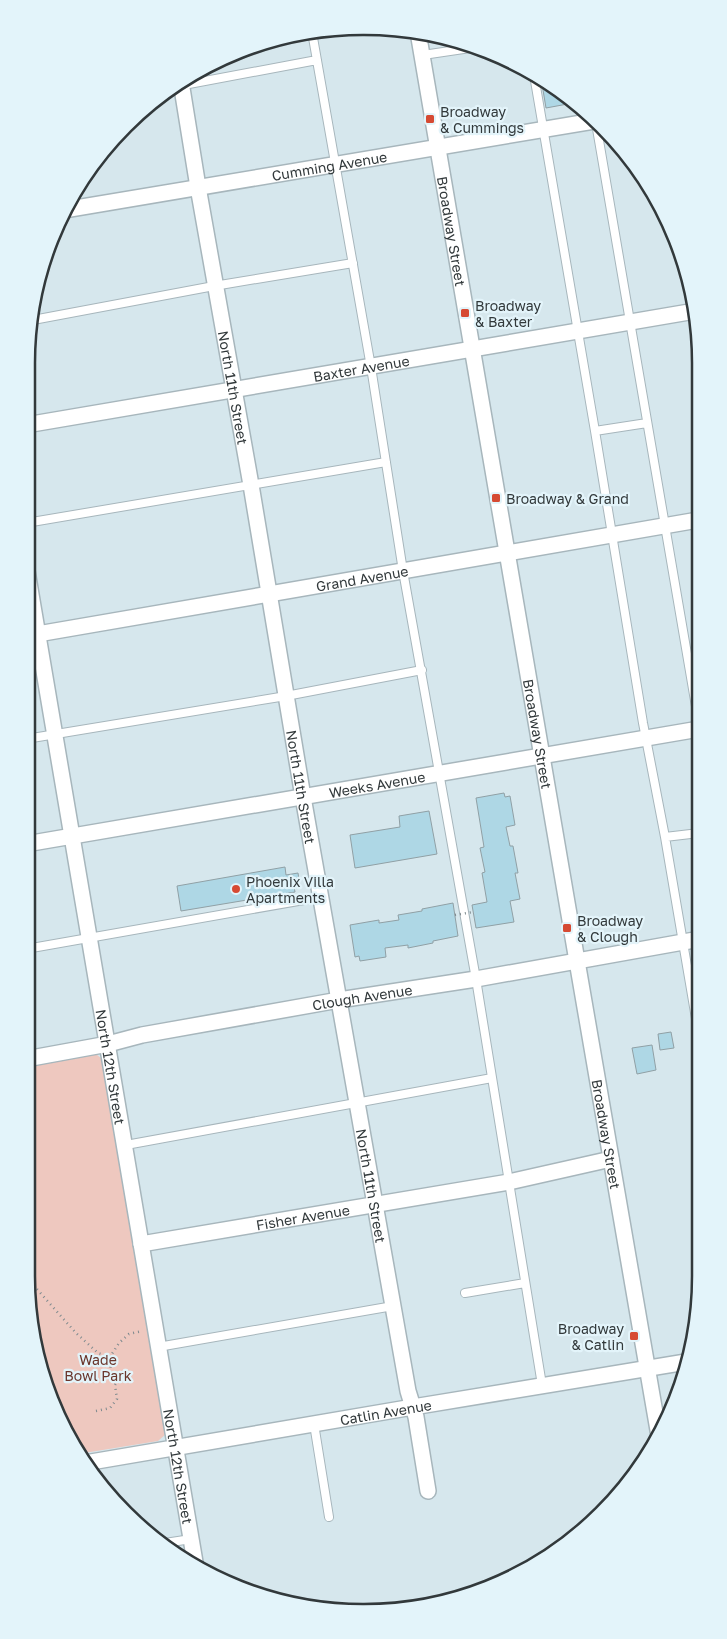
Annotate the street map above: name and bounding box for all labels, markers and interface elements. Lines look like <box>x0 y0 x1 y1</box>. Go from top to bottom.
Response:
place label: Broadway & Cummings <box>440 103 524 136</box>
marker: Broadway & Cummings <box>424 113 436 125</box>
street label: Cumming Avenue <box>270 147 388 184</box>
street label: Broadway Street <box>434 175 470 287</box>
place label: Broadway & Baxter <box>475 297 541 330</box>
marker: Broadway & Baxter <box>459 307 471 319</box>
street label: North 11th Street <box>215 329 252 446</box>
street label: Baxter Avenue <box>312 351 411 384</box>
place label: Broadway & Grand <box>506 490 629 507</box>
marker: Broadway & Grand <box>490 492 502 504</box>
street label: Grand Avenue <box>315 562 409 594</box>
street label: Broadway Street <box>520 678 556 790</box>
street label: North 11th Street <box>283 729 320 845</box>
street label: Weeks Avenue <box>327 767 426 801</box>
place label: Phoenix Villa Apartments <box>246 873 334 906</box>
marker: Phoenix Villa Apartments <box>230 883 242 895</box>
place label: Broadway & Clough <box>577 912 643 945</box>
marker: Broadway & Clough <box>561 922 573 934</box>
street label: Clough Avenue <box>311 980 413 1013</box>
street label: North 12th Street <box>93 1008 129 1126</box>
street label: Broadway Street <box>589 1078 625 1190</box>
street label: North 11th Street <box>353 1127 390 1244</box>
street label: Fisher Avenue <box>255 1201 351 1233</box>
place label: Broadway & Catlin <box>558 1320 624 1353</box>
marker: Broadway & Catlin <box>628 1330 640 1342</box>
park label: Wade Bowl Park <box>64 1351 132 1384</box>
street label: Catlin Avenue <box>338 1396 433 1428</box>
street label: North 12th Street <box>161 1407 197 1525</box>

